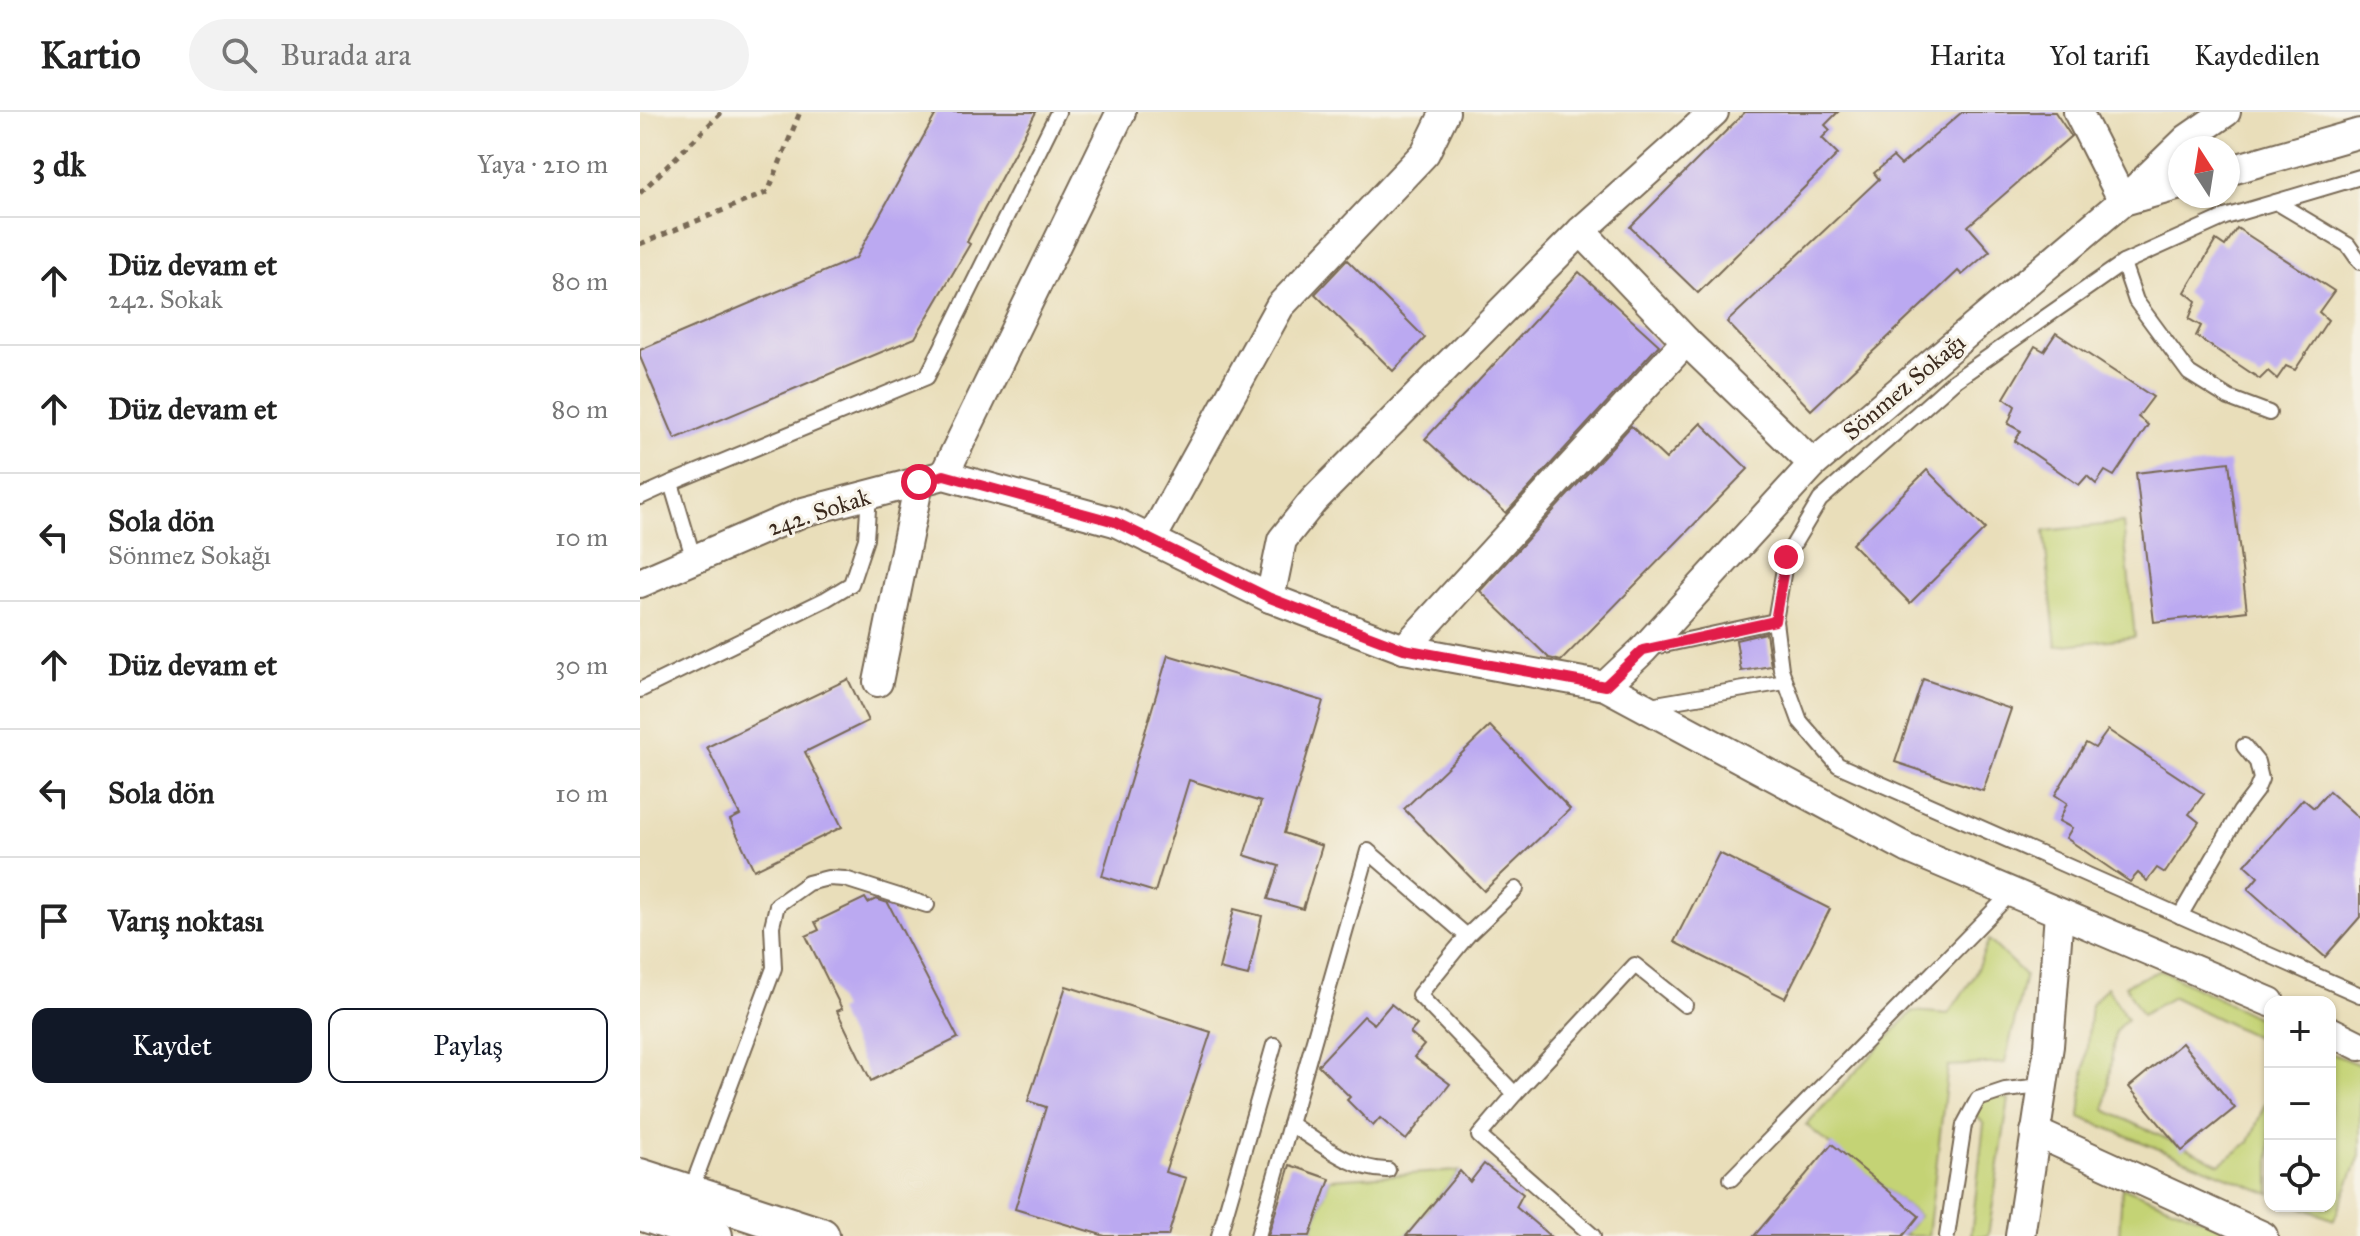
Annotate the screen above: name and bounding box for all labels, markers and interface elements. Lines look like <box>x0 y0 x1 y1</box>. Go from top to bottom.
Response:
search box <box>189 19 749 91</box>
text: Kartio <box>40 32 141 78</box>
icon: search <box>217 33 261 77</box>
text: Burada ara <box>281 37 411 73</box>
text: Harita <box>1929 38 2005 73</box>
text: Yol tarifi <box>2049 38 2150 73</box>
text: Kaydedilen <box>2194 38 2320 73</box>
north arrow <box>2168 136 2240 208</box>
text: 3 dk <box>32 144 86 185</box>
text: Yaya · 210 m <box>477 148 608 180</box>
text: Düz devam et <box>108 247 277 283</box>
icon: ahead <box>32 259 76 303</box>
text: 80 m <box>552 265 608 297</box>
text: 242. Sokak <box>108 283 223 315</box>
street label: Sönmez Sokağı <box>1837 327 1972 447</box>
icon: ahead <box>32 387 76 431</box>
text: Düz devam et <box>108 391 277 427</box>
text: 80 m <box>552 393 608 425</box>
route start <box>901 464 937 500</box>
street label: 242. Sokak <box>764 481 875 543</box>
text: Sola dön <box>108 503 214 539</box>
icon: left <box>32 515 76 559</box>
text: 10 m <box>555 521 608 553</box>
text: Sönmez Sokağı <box>108 539 271 571</box>
route end <box>1768 539 1804 575</box>
icon: ahead <box>32 643 76 687</box>
text: Düz devam et <box>108 647 277 683</box>
text: 30 m <box>555 649 608 681</box>
icon: left <box>32 771 76 815</box>
text: Sola dön <box>108 775 214 811</box>
text: 10 m <box>555 777 608 809</box>
icon: arrive <box>32 899 76 943</box>
text: Varış noktası <box>108 903 264 939</box>
map controls <box>2264 996 2336 1212</box>
button: + <box>2264 996 2336 1068</box>
button: Kaydet <box>32 1008 312 1083</box>
button: Paylaş <box>328 1008 608 1083</box>
button: − <box>2264 1068 2336 1140</box>
button: locate <box>2264 1140 2336 1212</box>

